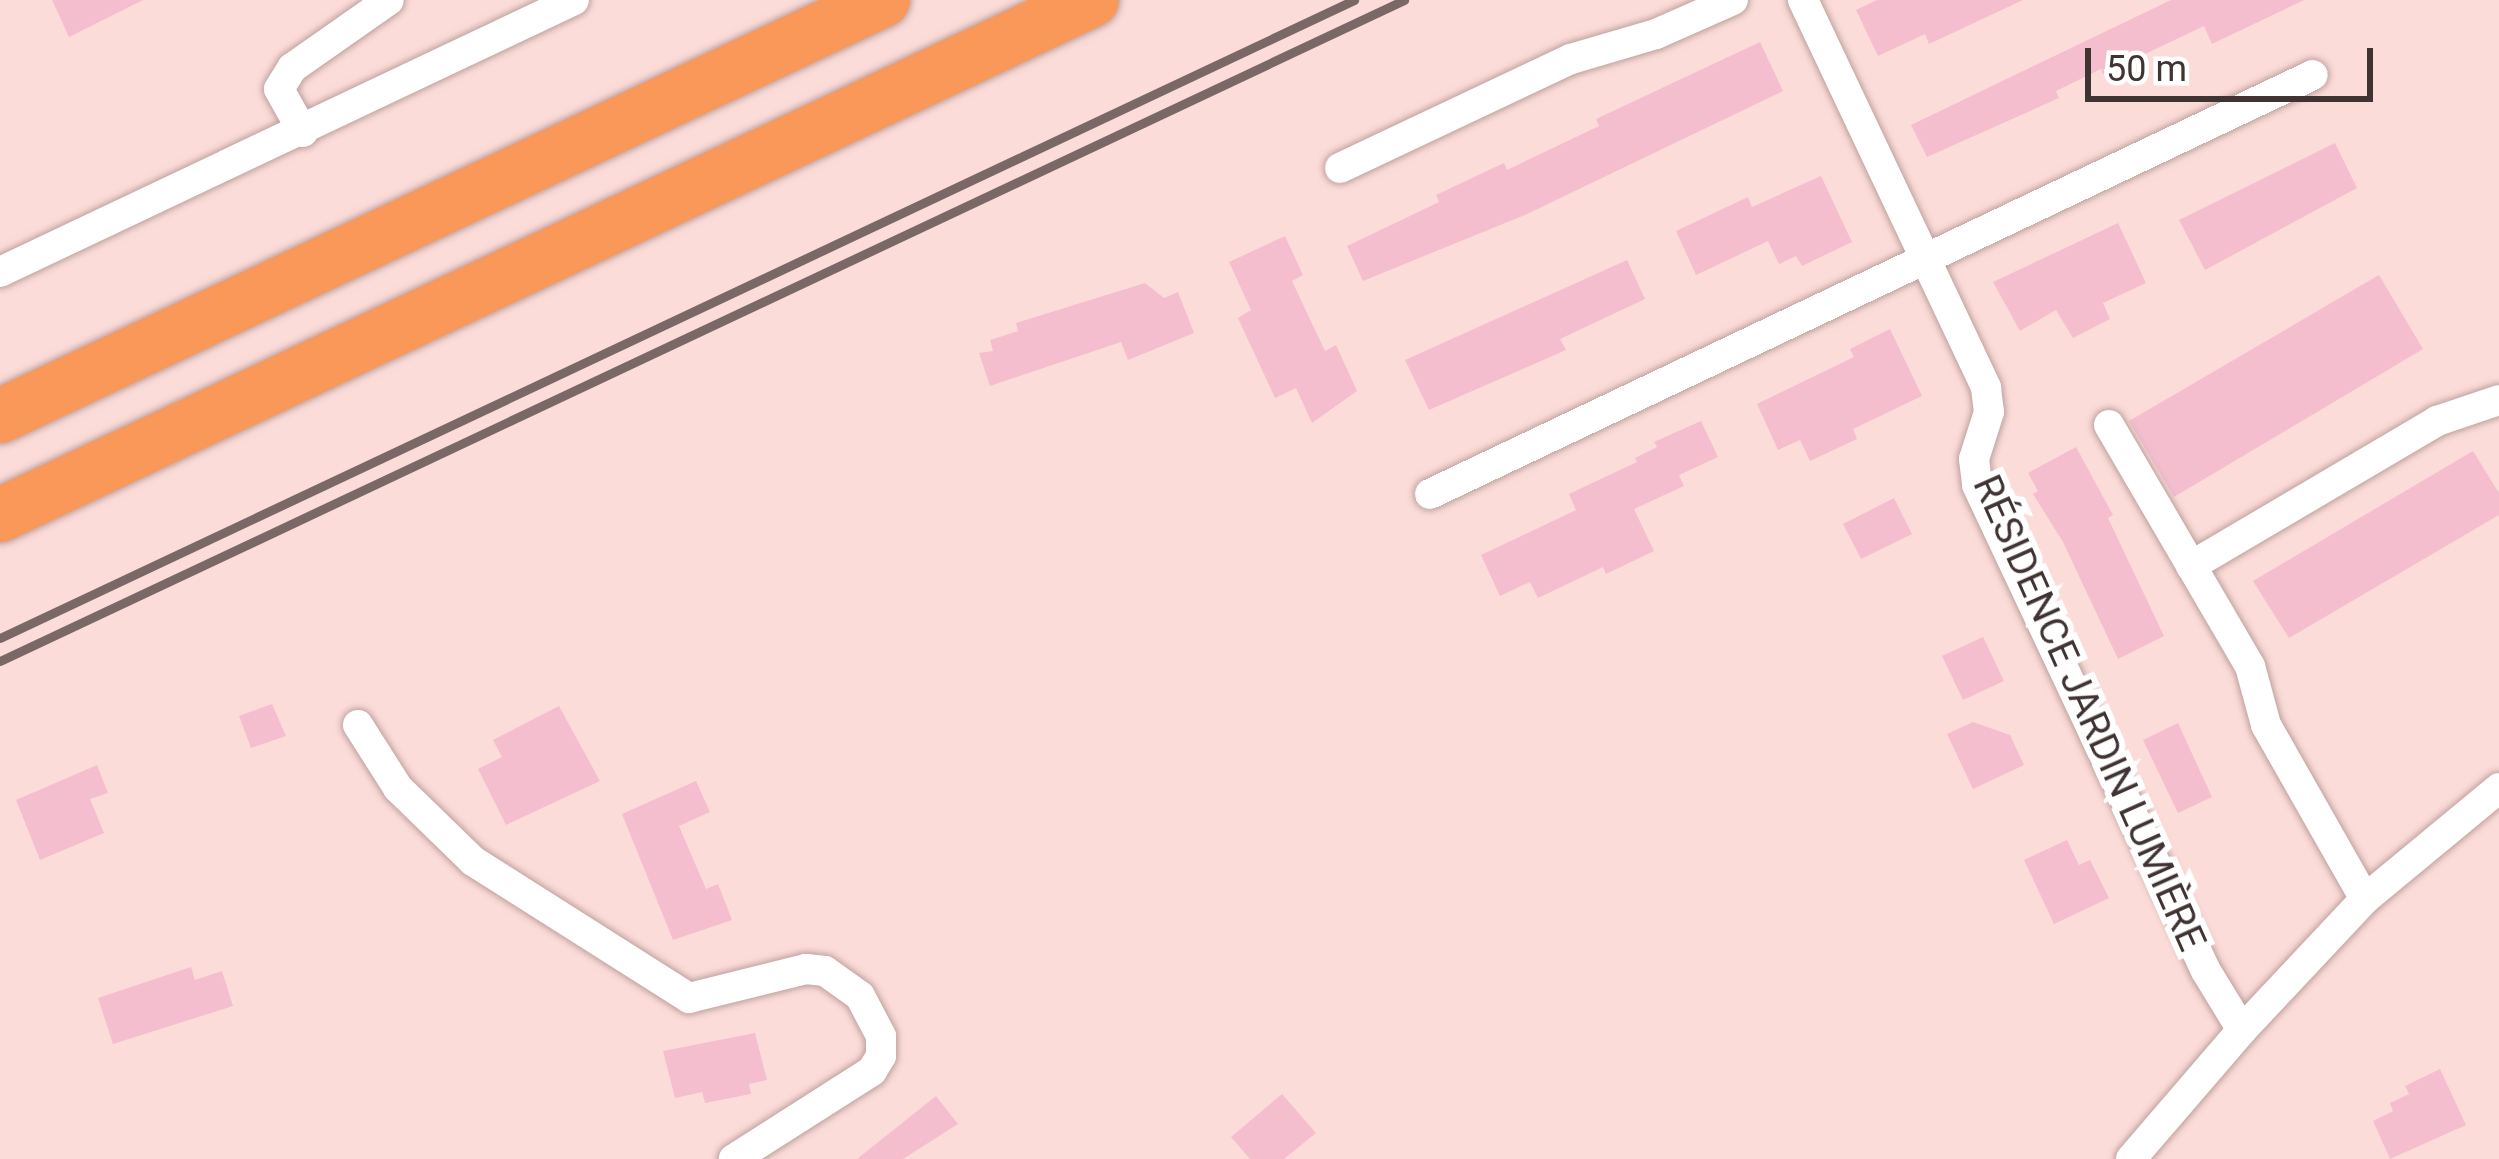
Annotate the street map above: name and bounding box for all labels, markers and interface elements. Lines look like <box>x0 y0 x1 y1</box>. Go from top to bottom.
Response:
scale bar <box>2091 24 2379 98</box>
text: 50 m <box>2106 48 2187 90</box>
street label: RÉSIDENCE JARDIN LUMIÈRE <box>1963 468 2215 958</box>

